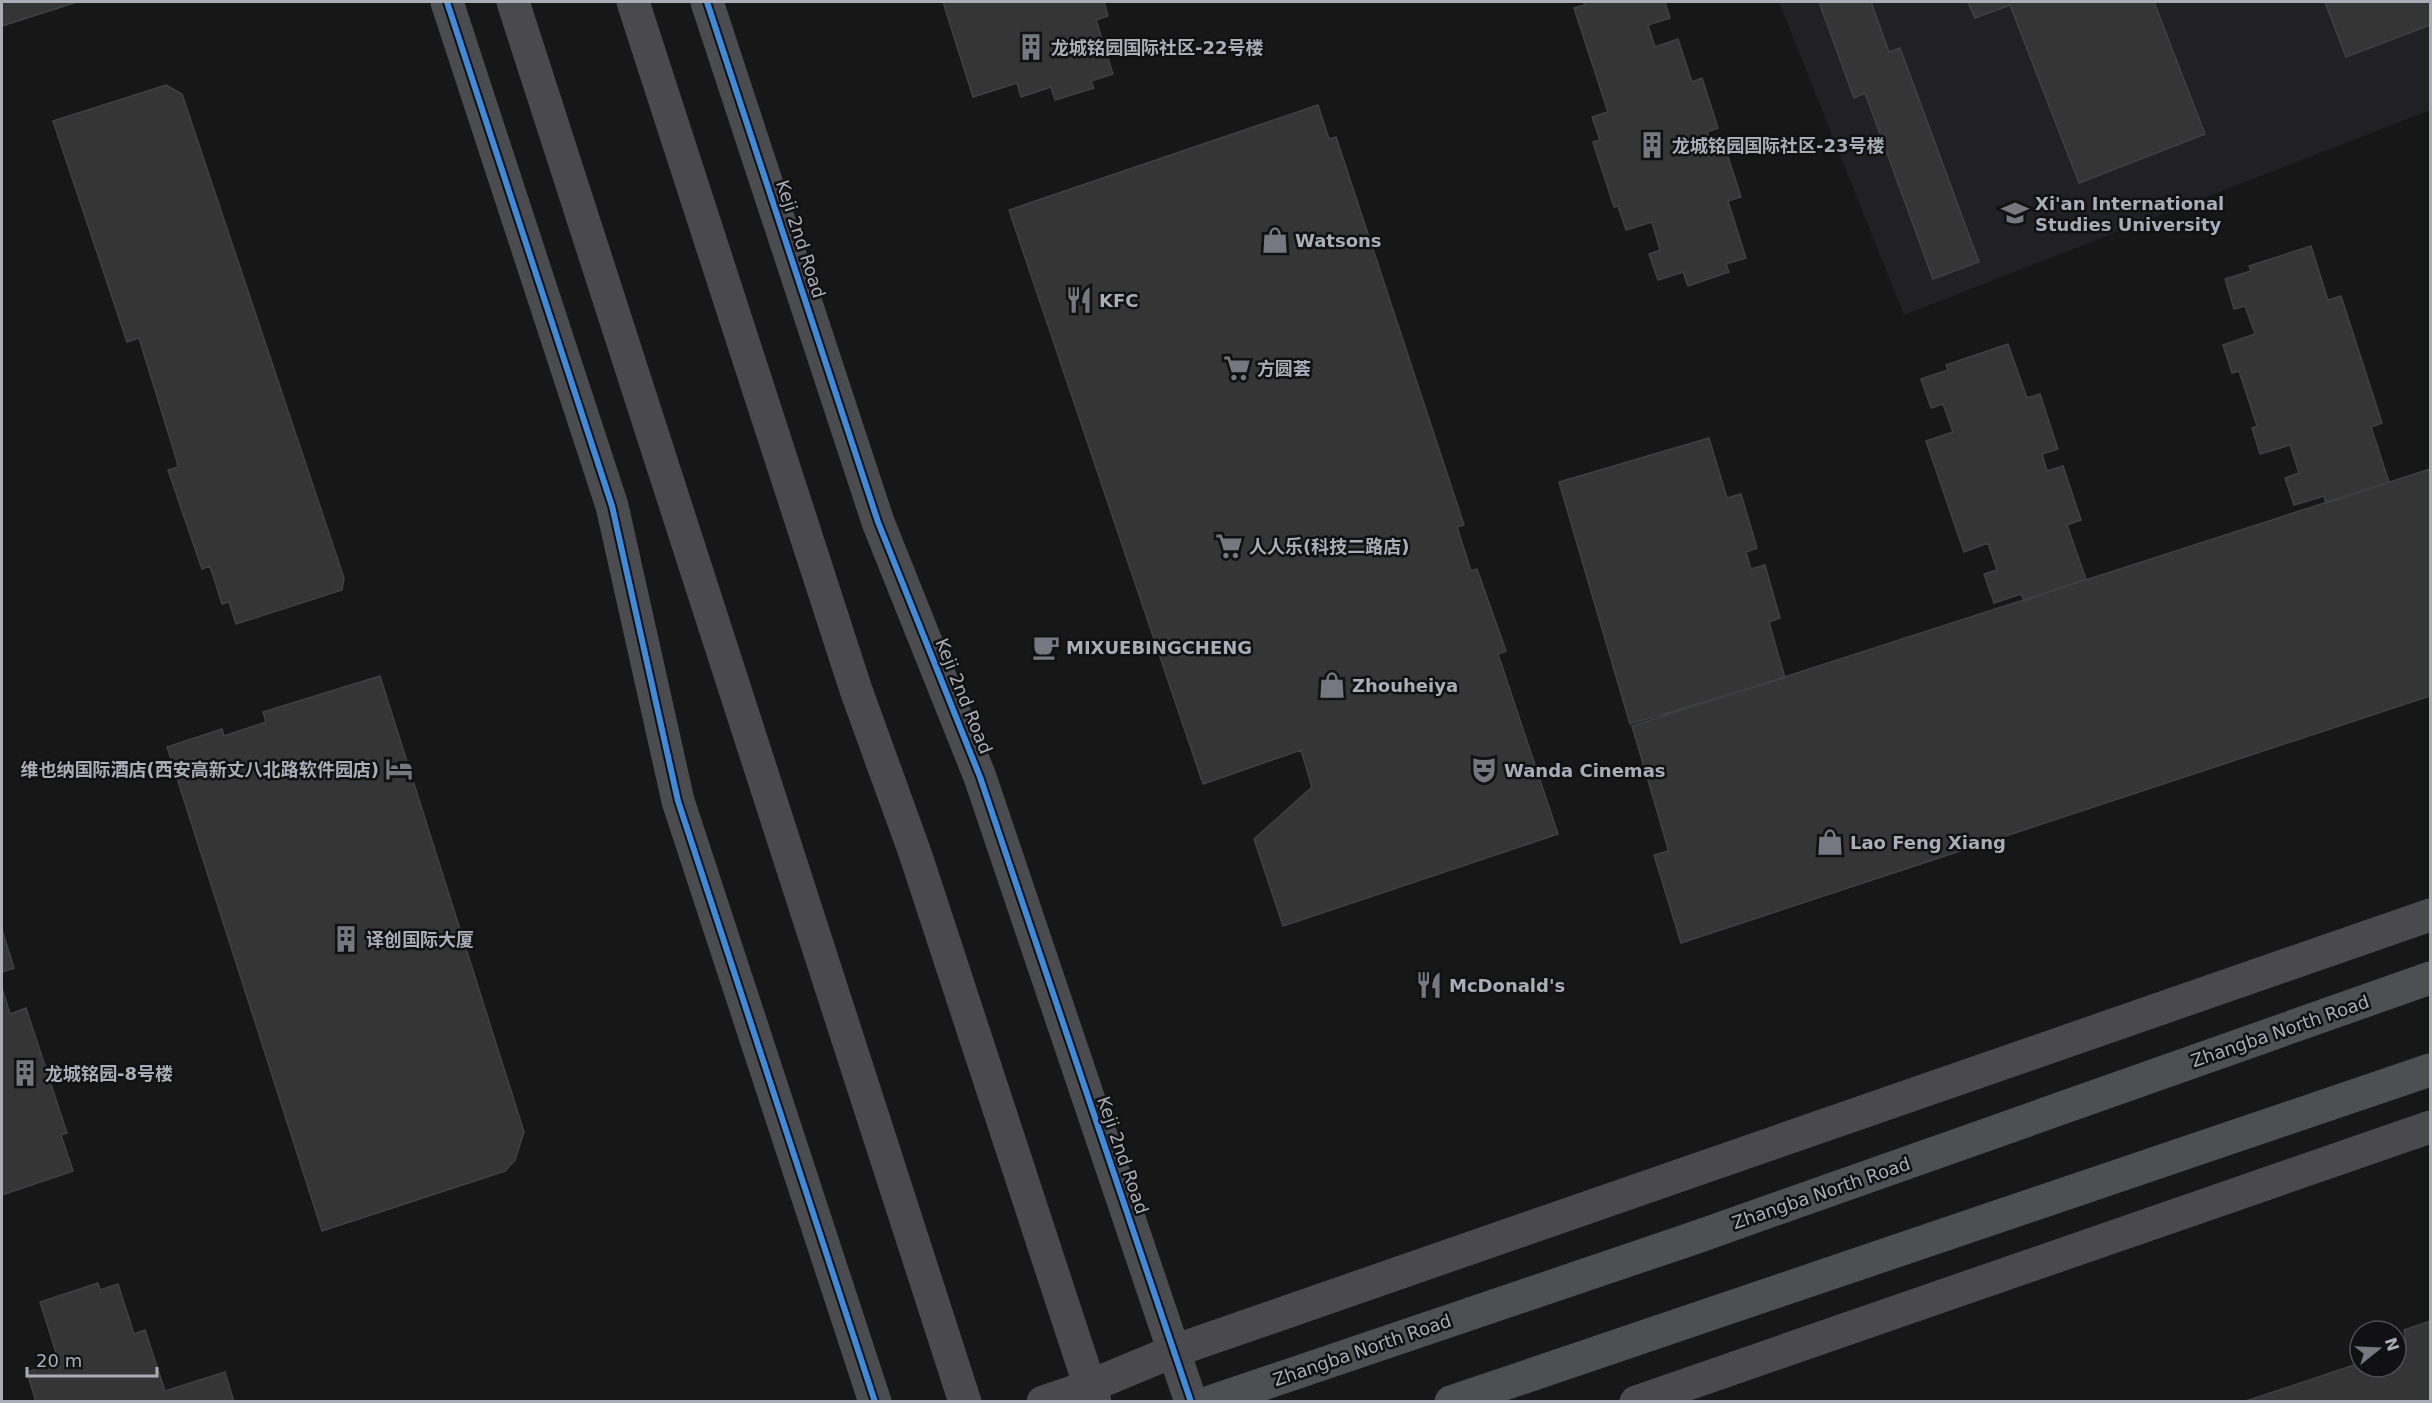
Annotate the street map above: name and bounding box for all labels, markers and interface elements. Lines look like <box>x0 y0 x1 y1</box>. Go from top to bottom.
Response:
building icon: 龙城铭园国际社区-22号楼 <box>1016 32 1046 62</box>
place label: 龙城铭园国际社区-22号楼 <box>1051 37 1264 58</box>
building icon: 龙城铭园国际社区-23号楼 <box>1637 130 1667 160</box>
place label: 龙城铭园国际社区-23号楼 <box>1672 135 1885 156</box>
street label: Keji 2nd Road <box>772 177 830 301</box>
place label: Xi'an International Studies University <box>2035 193 2224 235</box>
school or university icon: Xi'an International Studies University <box>2000 198 2030 228</box>
shop icon: Watsons <box>1260 225 1290 255</box>
place label: Watsons <box>1295 230 1382 251</box>
restaurant icon: KFC <box>1064 285 1094 315</box>
place label: KFC <box>1099 290 1138 311</box>
supermarket icon: 方圆荟 <box>1222 353 1252 383</box>
place label: 方圆荟 <box>1257 358 1311 379</box>
supermarket icon: 人人乐(科技二路店) <box>1214 531 1244 561</box>
place label: 人人乐(科技二路店) <box>1249 536 1409 557</box>
cafe icon: MIXUEBINGCHENG <box>1031 632 1061 662</box>
street label: Keji 2nd Road <box>931 635 997 757</box>
place label: MIXUEBINGCHENG <box>1066 637 1252 658</box>
shop icon: Zhouheiya <box>1317 670 1347 700</box>
place label: Zhouheiya <box>1352 675 1458 696</box>
hotel icon: 维也纳国际酒店(西安高新丈八北路软件园店) <box>384 754 414 784</box>
theatre icon: Wanda Cinemas <box>1469 755 1499 785</box>
place label: 维也纳国际酒店(西安高新丈八北路软件园店) <box>21 759 379 780</box>
place label: Wanda Cinemas <box>1504 760 1666 781</box>
shop icon: Lao Feng Xiang <box>1815 827 1845 857</box>
place label: Lao Feng Xiang <box>1850 832 2006 853</box>
building icon: 译创国际大厦 <box>331 924 361 954</box>
place label: 译创国际大厦 <box>366 929 474 950</box>
restaurant icon: McDonald's <box>1414 970 1444 1000</box>
place label: McDonald's <box>1449 975 1565 996</box>
street label: Zhangba North Road <box>2188 991 2372 1071</box>
building icon: 龙城铭园-8号楼 <box>10 1058 40 1088</box>
place label: 龙城铭园-8号楼 <box>45 1063 173 1084</box>
street label: Keji 2nd Road <box>1093 1093 1153 1217</box>
street label: Zhangba North Road <box>1729 1153 1913 1233</box>
street label: Zhangba North Road <box>1270 1310 1454 1390</box>
north arrow <box>2348 1319 2408 1379</box>
text: N <box>2381 1335 2403 1354</box>
scale bar <box>27 1340 158 1378</box>
text: 20 m <box>36 1350 82 1371</box>

